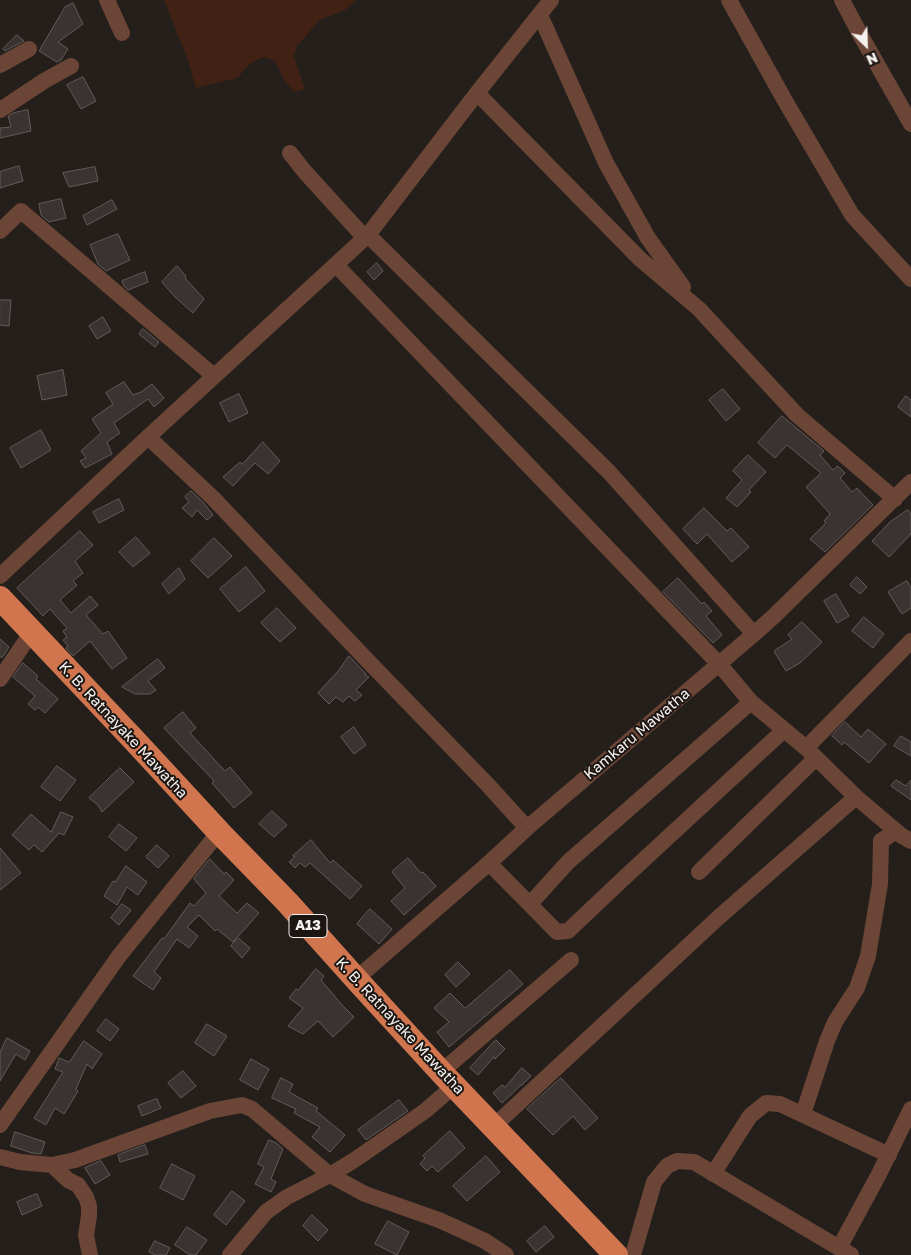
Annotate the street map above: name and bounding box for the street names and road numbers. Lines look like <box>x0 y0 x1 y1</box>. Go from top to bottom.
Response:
street label: K. B. Ratnayake Mawatha <box>55 658 191 802</box>
street label: Kamkaru Mawatha <box>580 685 694 783</box>
road number: A13 <box>289 914 327 938</box>
street label: K. B. Ratnayake Mawatha <box>332 954 468 1098</box>

